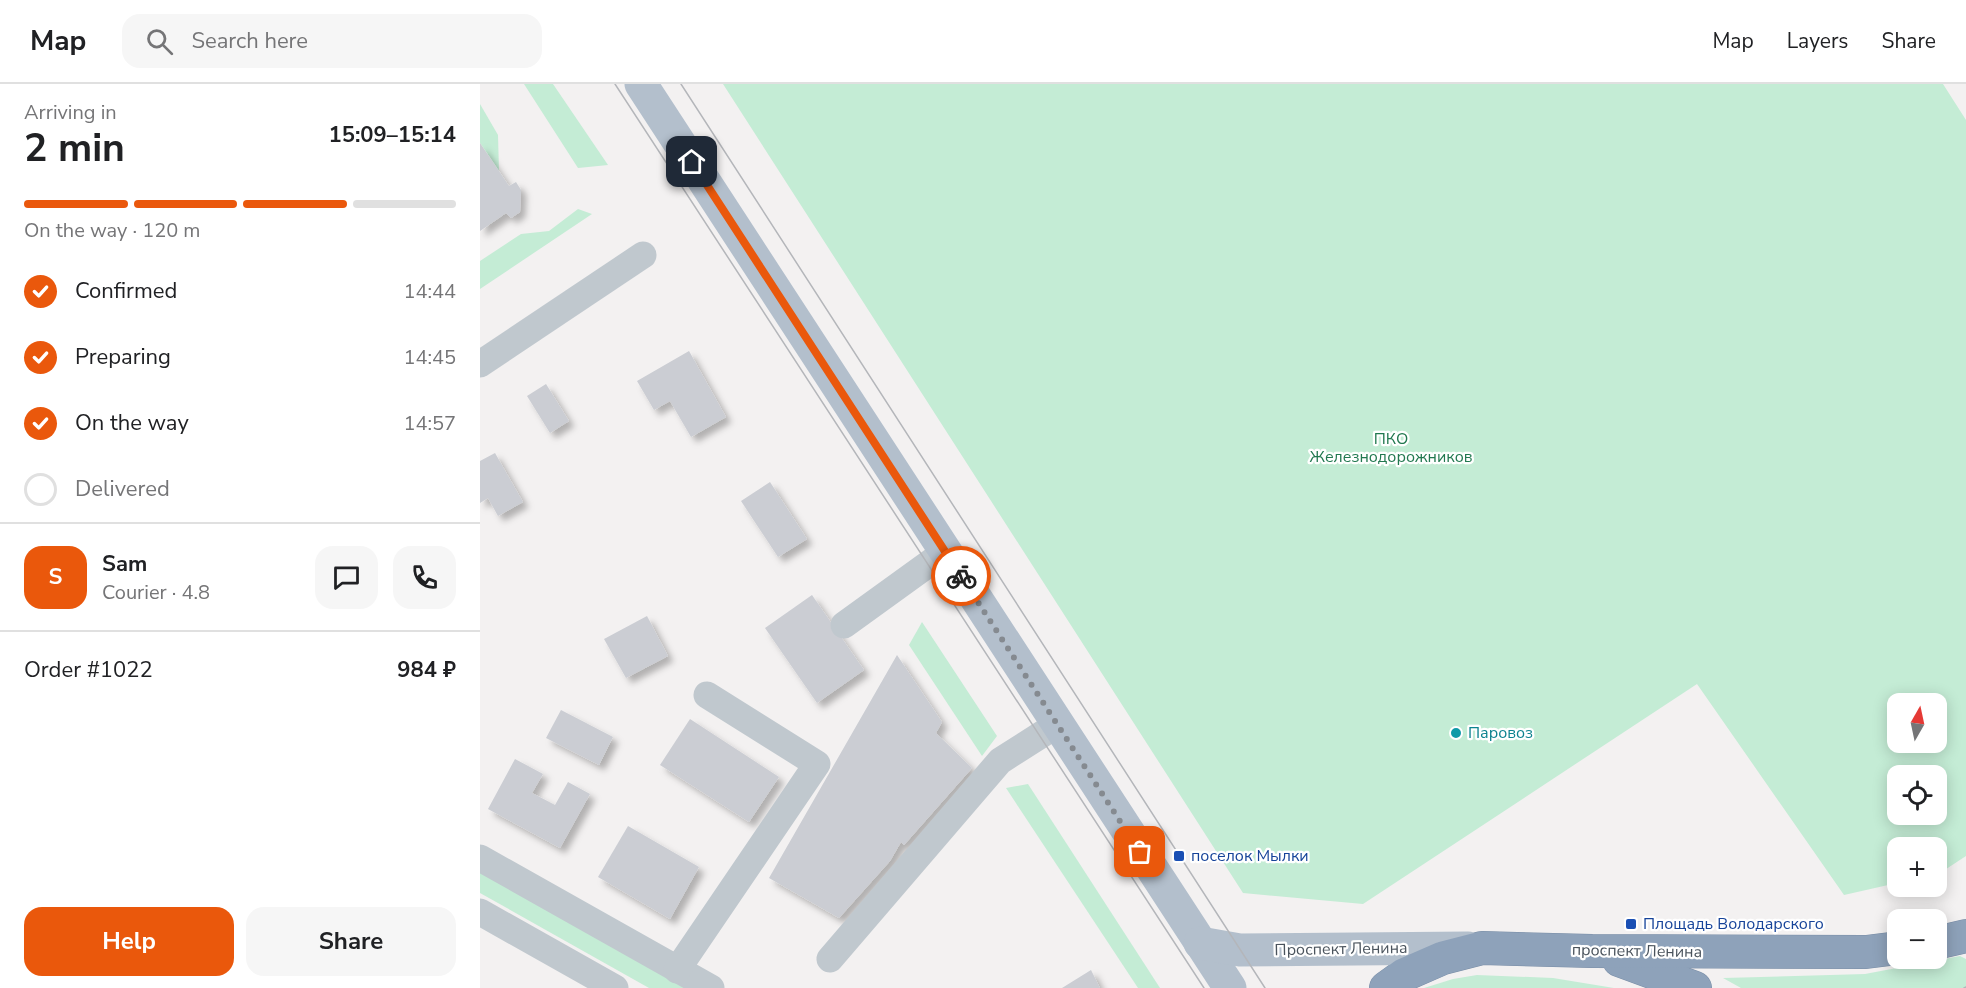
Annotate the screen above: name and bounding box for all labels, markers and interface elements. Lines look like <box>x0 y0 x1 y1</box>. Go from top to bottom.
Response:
search box <box>122 14 542 68</box>
text: Map <box>30 22 86 60</box>
icon: search <box>143 25 176 58</box>
text: Search here <box>191 26 308 56</box>
text: Map <box>1712 27 1754 55</box>
text: Layers <box>1787 27 1848 55</box>
text: Share <box>1881 27 1936 55</box>
text: Arriving in <box>24 99 117 126</box>
text: 15:09–15:14 <box>328 120 456 150</box>
text: 2 min <box>24 122 125 175</box>
pin <box>666 136 717 187</box>
icon: home <box>675 145 708 178</box>
text: On the way · 120 m <box>24 217 200 244</box>
icon: check <box>24 275 57 308</box>
text: Confirmed <box>75 276 177 306</box>
text: 14:44 <box>403 278 456 305</box>
icon: check <box>24 341 57 374</box>
text: Preparing <box>75 342 171 372</box>
text: 14:45 <box>403 344 456 371</box>
icon: check <box>24 407 57 440</box>
text: On the way <box>75 408 189 438</box>
text: 14:57 <box>403 410 456 437</box>
park label: ПКО Железнодорожников <box>1310 428 1473 468</box>
text: Delivered <box>75 474 170 504</box>
button: chat <box>315 546 378 609</box>
button: phone <box>393 546 456 609</box>
courier <box>931 546 991 606</box>
text: Sam <box>102 549 147 579</box>
icon: bike <box>945 560 978 593</box>
text: S <box>49 562 62 592</box>
text: Courier · 4.8 <box>102 579 210 606</box>
text: Order #1022 <box>24 655 153 685</box>
text: 984 ₽ <box>397 655 456 685</box>
north arrow <box>1887 693 1947 753</box>
map controls <box>1887 693 1947 969</box>
place label: Паровоз <box>1468 722 1533 744</box>
marker: Паровоз <box>1449 726 1463 740</box>
button: locate <box>1887 765 1947 825</box>
pin <box>1114 826 1165 877</box>
icon: bag <box>1123 835 1156 868</box>
button: + <box>1887 837 1947 897</box>
place label: поселок Мылки <box>1191 845 1309 867</box>
marker: поселок Мылки <box>1172 849 1186 863</box>
button: Help <box>24 907 234 976</box>
button: Share <box>246 907 456 976</box>
button: − <box>1887 909 1947 969</box>
place label: Площадь Володарского <box>1643 913 1824 935</box>
marker: Площадь Володарского <box>1624 917 1638 931</box>
street label: Проспект Ленина <box>1274 937 1408 961</box>
street label: проспект Ленина <box>1572 939 1702 963</box>

